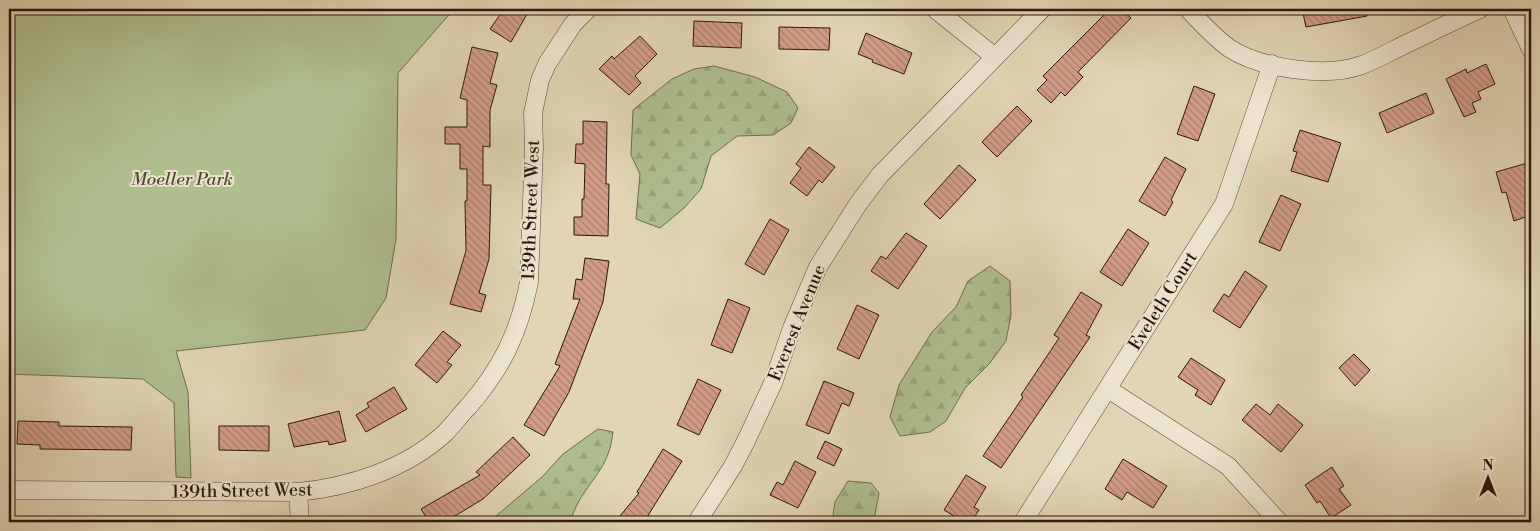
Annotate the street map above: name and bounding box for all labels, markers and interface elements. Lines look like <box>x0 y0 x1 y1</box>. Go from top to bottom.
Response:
street label: 139th Street West <box>517 139 545 281</box>
park label: Moeller Park <box>131 168 233 191</box>
street label: Eveleth Court <box>1123 247 1203 355</box>
street label: Everest Avenue <box>763 261 831 385</box>
north arrow <box>1462 454 1512 504</box>
text: N <box>1482 457 1494 475</box>
street label: 139th Street West <box>171 478 313 504</box>

